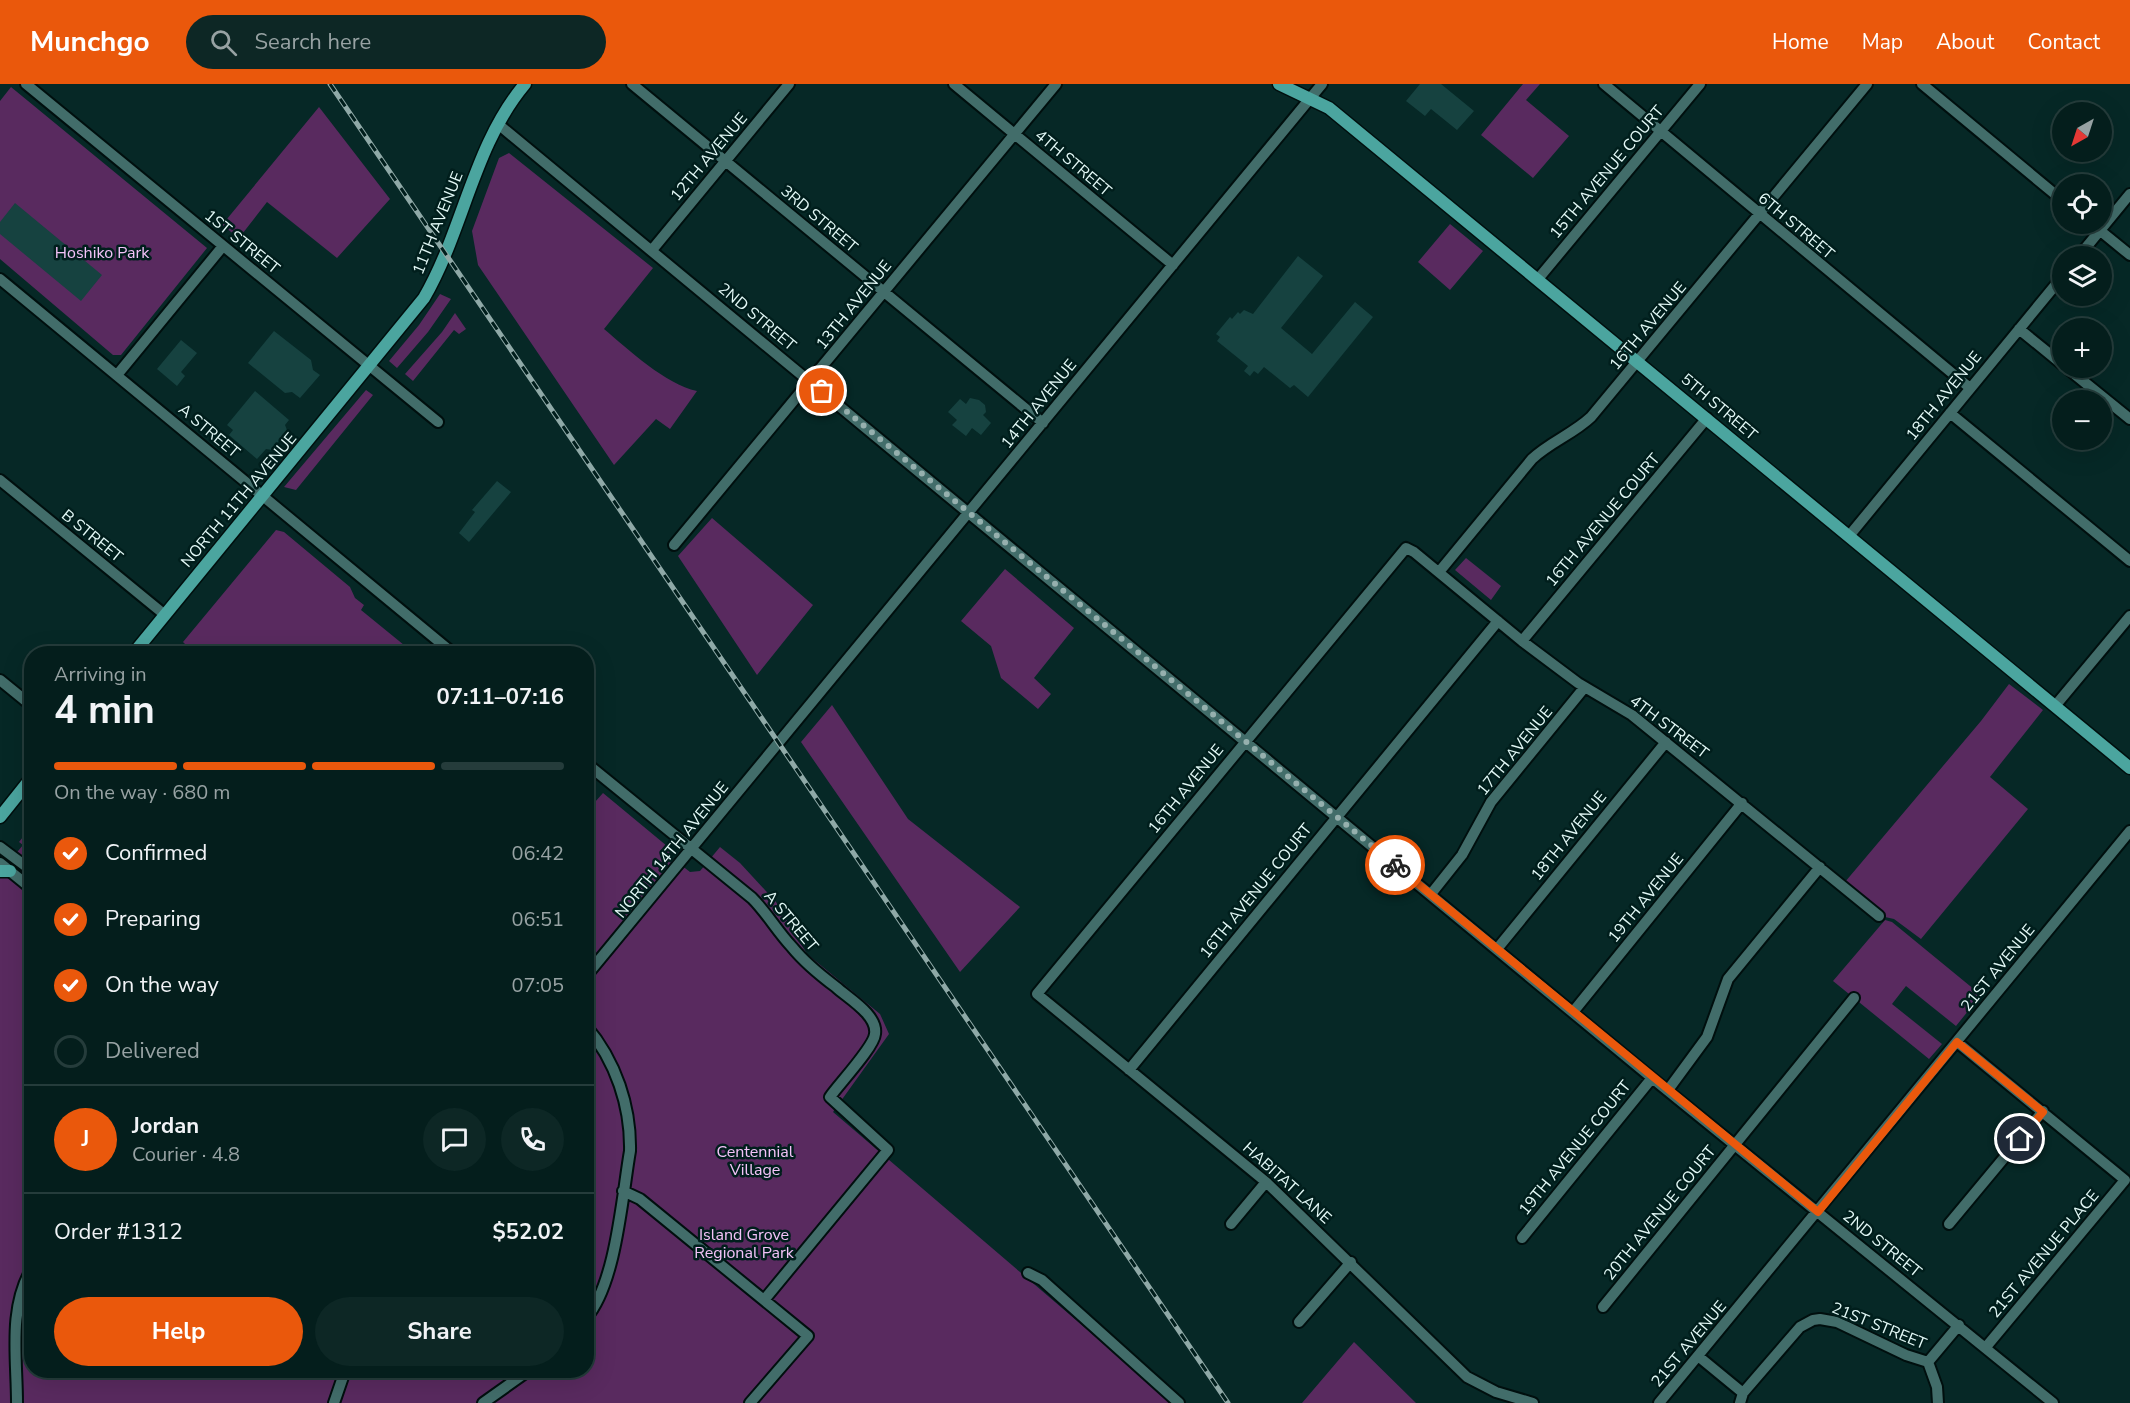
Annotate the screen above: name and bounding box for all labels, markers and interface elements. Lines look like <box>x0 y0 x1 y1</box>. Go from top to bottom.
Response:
search box <box>186 15 606 69</box>
text: Munchgo <box>30 23 150 61</box>
icon: search <box>207 26 240 59</box>
text: Search here <box>255 27 371 57</box>
text: Home <box>1772 28 1829 56</box>
text: Map <box>1862 28 1903 56</box>
text: About <box>1936 28 1994 56</box>
text: Contact <box>2027 28 2100 56</box>
street label: 15TH AVENUE COURT <box>1545 100 1670 243</box>
north arrow <box>2052 102 2112 162</box>
map controls <box>2052 102 2112 450</box>
street label: 12TH AVENUE <box>666 108 752 206</box>
street label: 4TH STREET <box>1030 125 1116 202</box>
street label: 11TH AVENUE <box>407 168 469 278</box>
button: locate <box>2052 174 2112 234</box>
street label: 3RD STREET <box>776 180 862 258</box>
street label: 6TH STREET <box>1753 188 1839 265</box>
street label: 1ST STREET <box>200 205 285 279</box>
park label: Hoshiko Park <box>55 242 150 264</box>
button: layers <box>2052 246 2112 306</box>
street label: 13TH AVENUE <box>811 256 897 354</box>
street label: 16TH AVENUE <box>1605 277 1691 375</box>
street label: 2ND STREET <box>713 278 801 356</box>
button: + <box>2052 318 2112 378</box>
street label: 18TH AVENUE <box>1901 347 1987 445</box>
street label: 14TH AVENUE <box>996 355 1082 453</box>
pin <box>796 365 847 416</box>
street label: 5TH STREET <box>1676 369 1762 446</box>
icon: bag <box>805 374 838 407</box>
button: − <box>2052 390 2112 450</box>
street label: A STREET <box>174 399 245 463</box>
street label: NORTH 11TH AVENUE <box>176 428 302 572</box>
street label: 16TH AVENUE COURT <box>1541 448 1666 591</box>
street label: B STREET <box>57 504 128 568</box>
text: Arriving in <box>54 661 147 688</box>
text: 07:11–07:16 <box>436 682 564 712</box>
text: 4 min <box>54 684 155 737</box>
street label: 4TH STREET <box>1625 690 1713 764</box>
street label: 17TH AVENUE <box>1472 702 1558 800</box>
street label: 16TH AVENUE <box>1143 740 1229 838</box>
street label: NORTH 14TH AVENUE <box>610 777 734 923</box>
text: On the way · 680 m <box>54 779 230 806</box>
street label: 18TH AVENUE <box>1526 787 1612 885</box>
street label: 16TH AVENUE COURT <box>1195 819 1317 963</box>
courier <box>1365 835 1425 895</box>
icon: check <box>54 837 87 870</box>
text: Confirmed <box>105 838 207 868</box>
text: 06:42 <box>511 840 564 867</box>
icon: bike <box>1379 849 1412 882</box>
street label: 19TH AVENUE <box>1603 849 1689 947</box>
street label: A STREET <box>759 886 823 957</box>
icon: check <box>54 903 87 936</box>
text: Preparing <box>105 904 201 934</box>
text: 06:51 <box>511 906 564 933</box>
street label: 21ST AVENUE <box>1956 920 2040 1016</box>
icon: check <box>54 969 87 1002</box>
text: On the way <box>105 970 219 1000</box>
text: 07:05 <box>511 972 564 999</box>
text: Delivered <box>105 1036 200 1066</box>
street label: 19TH AVENUE COURT <box>1514 1076 1636 1220</box>
button: chat <box>423 1108 486 1171</box>
button: phone <box>501 1108 564 1171</box>
text: Jordan <box>132 1111 199 1141</box>
pin <box>1994 1113 2045 1164</box>
icon: home <box>2003 1122 2036 1155</box>
text: J <box>82 1124 89 1154</box>
street label: HABITAT LANE <box>1238 1137 1336 1229</box>
text: Courier · 4.8 <box>132 1141 240 1168</box>
park label: Centennial Village <box>717 1141 794 1181</box>
street label: 20TH AVENUE COURT <box>1599 1141 1721 1285</box>
street label: 21ST AVENUE PLACE <box>1984 1185 2104 1323</box>
street label: 2ND STREET <box>1838 1205 1926 1283</box>
text: Order #1312 <box>54 1217 183 1247</box>
text: $52.02 <box>493 1217 564 1247</box>
park label: Island Grove Regional Park <box>694 1224 795 1264</box>
street label: 21ST AVENUE <box>1646 1296 1732 1392</box>
button: Help <box>54 1297 303 1366</box>
button: Share <box>315 1297 564 1366</box>
street label: 21ST STREET <box>1828 1297 1930 1355</box>

